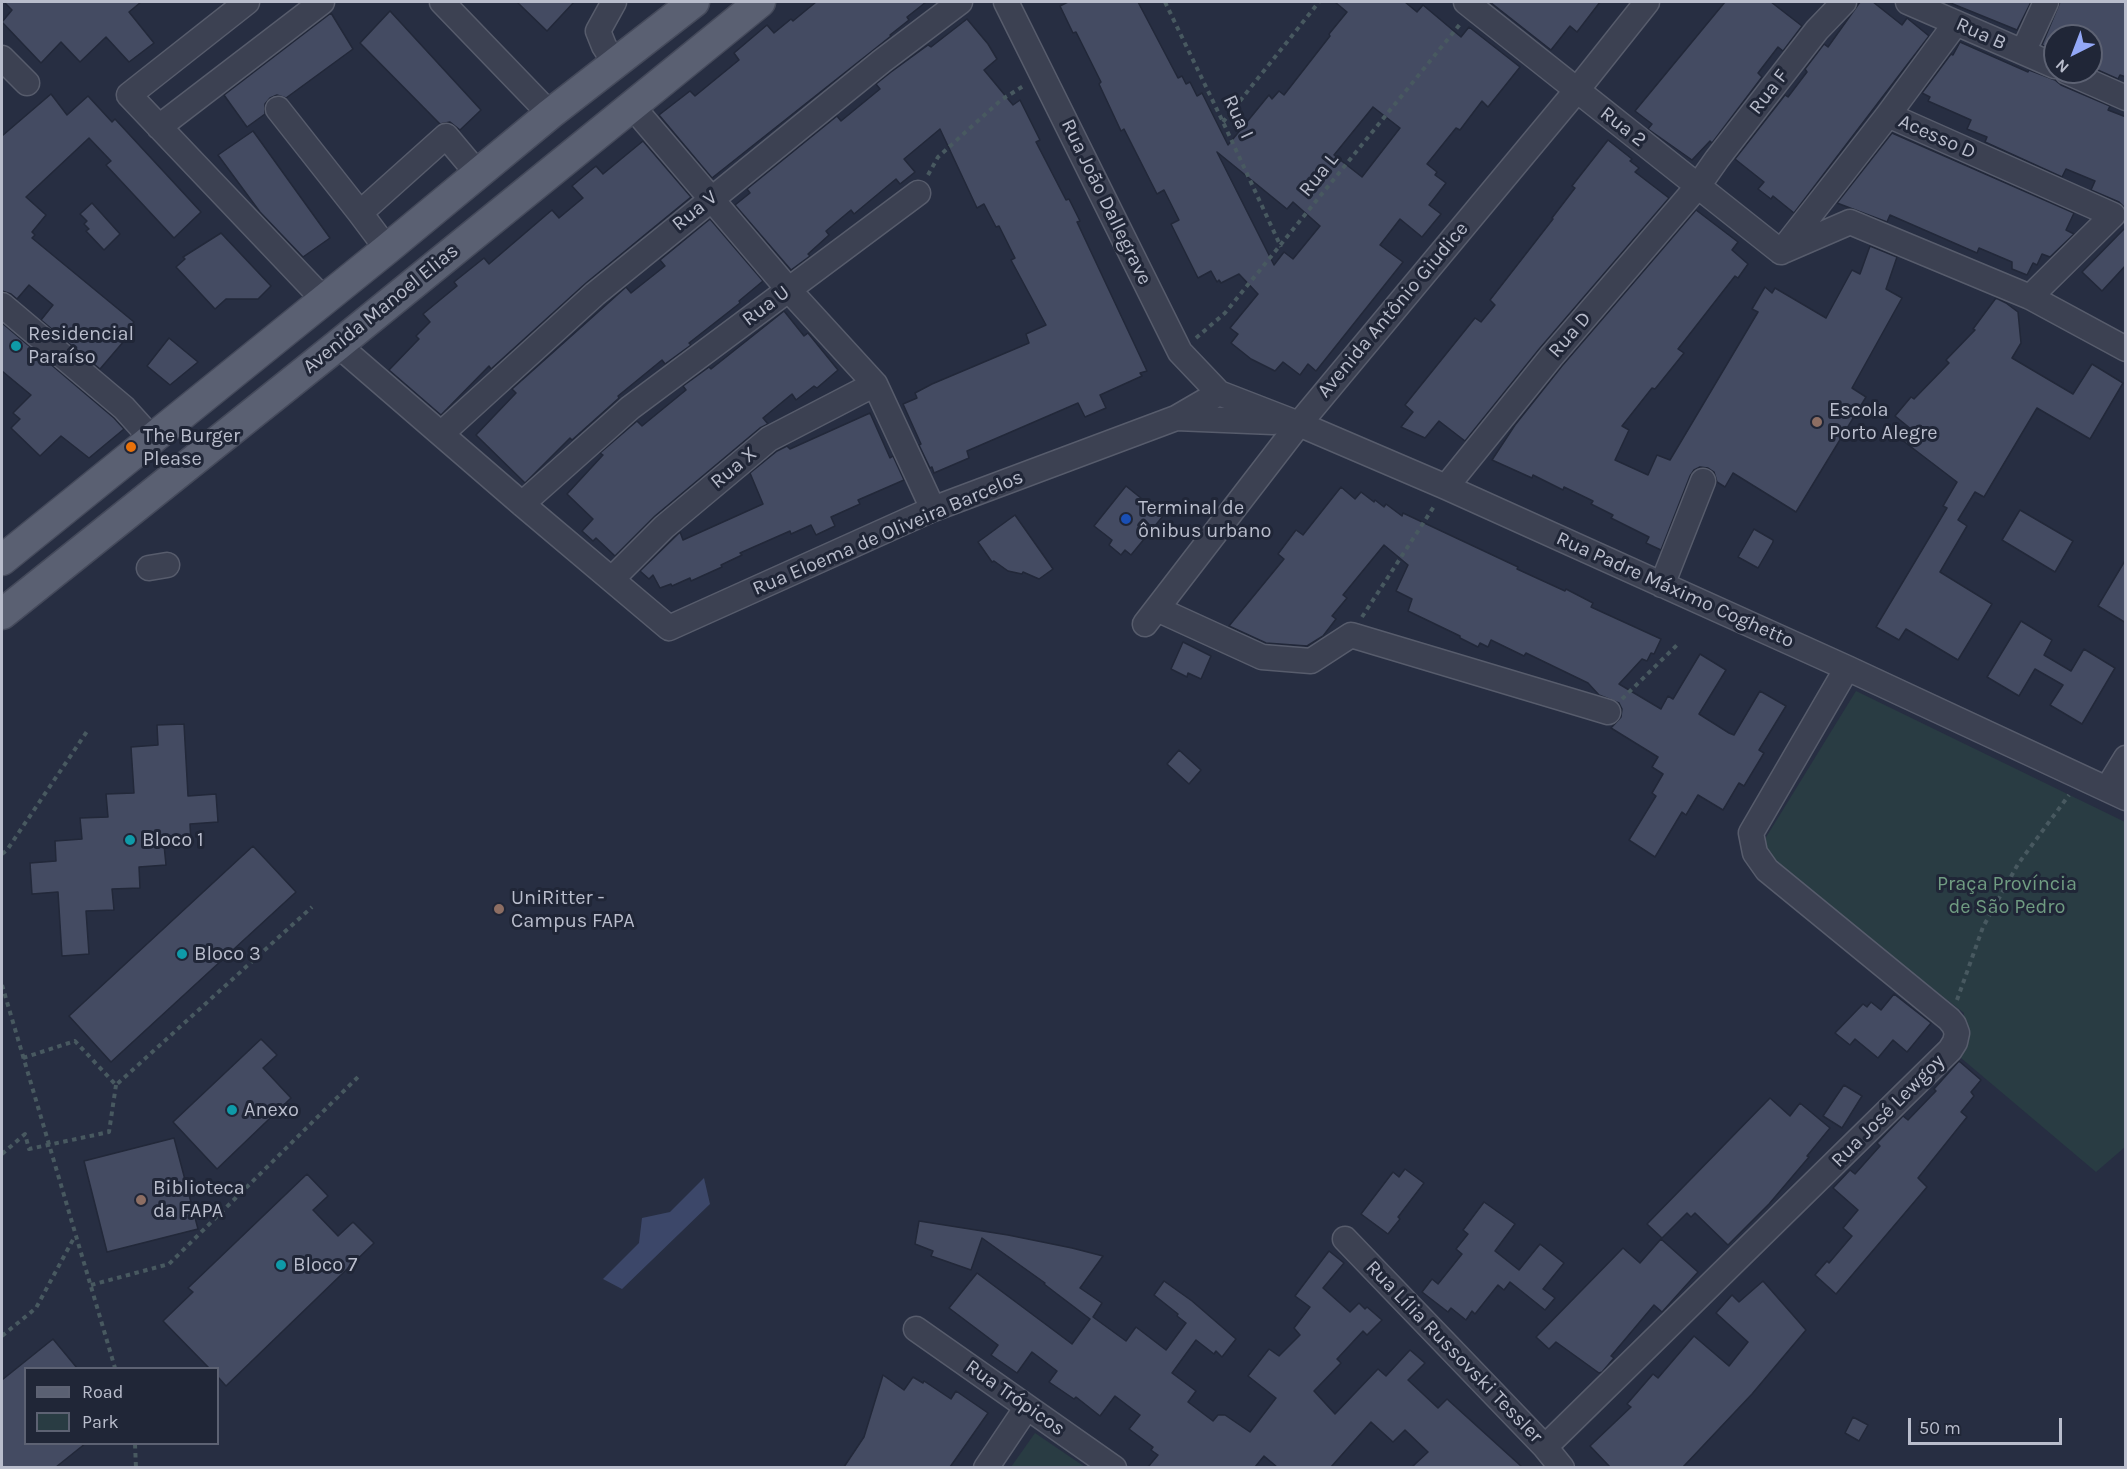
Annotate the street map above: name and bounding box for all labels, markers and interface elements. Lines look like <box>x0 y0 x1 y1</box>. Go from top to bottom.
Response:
street label: Rua B <box>1952 12 2010 56</box>
north arrow <box>2043 24 2103 84</box>
text: N <box>2051 55 2073 77</box>
street label: Rua F <box>1744 65 1794 119</box>
street label: Rua I <box>1217 91 1259 143</box>
street label: Rua 2 <box>1595 102 1651 152</box>
street label: Acesso D <box>1895 109 1979 165</box>
street label: Rua João Dallegrave <box>1055 115 1157 289</box>
street label: Rua L <box>1294 148 1344 202</box>
street label: Rua V <box>667 186 723 236</box>
street label: Avenida Antônio Giudice <box>1312 217 1474 403</box>
street label: Avenida Manoel Elias <box>298 239 464 379</box>
street label: Rua U <box>738 280 794 332</box>
street label: Rua D <box>1543 307 1597 363</box>
place label: Residencial Paraíso <box>28 322 134 369</box>
marker: Residencial Paraíso <box>9 339 23 353</box>
place label: Escola Porto Alegre <box>1829 398 1938 445</box>
marker: Escola Porto Alegre <box>1810 415 1824 429</box>
place label: The Burger Please <box>143 424 240 471</box>
marker: The Burger Please <box>124 440 138 454</box>
street label: Rua X <box>706 442 762 494</box>
street label: Rua Eloema de Oliveira Barcelos <box>749 465 1027 601</box>
place label: Terminal de ônibus urbano <box>1138 496 1271 543</box>
marker: Terminal de ônibus urbano <box>1119 512 1133 526</box>
street label: Rua Padre Máximo Coghetto <box>1552 527 1798 653</box>
place label: Bloco 1 <box>142 828 204 852</box>
marker: Bloco 1 <box>123 833 137 847</box>
park label: Praça Província de São Pedro <box>1937 872 2077 919</box>
place label: UniRitter - Campus FAPA <box>511 886 635 933</box>
marker: UniRitter - Campus FAPA <box>492 902 506 916</box>
place label: Bloco 3 <box>194 942 261 966</box>
marker: Bloco 3 <box>175 947 189 961</box>
street label: Rua José Lewgoy <box>1826 1049 1950 1173</box>
place label: Anexo <box>244 1098 299 1122</box>
marker: Anexo <box>225 1103 239 1117</box>
place label: Biblioteca da FAPA <box>153 1176 245 1223</box>
marker: Biblioteca da FAPA <box>134 1193 148 1207</box>
place label: Bloco 7 <box>293 1253 357 1277</box>
street label: Rua Lília Russovski Tessler <box>1360 1256 1548 1448</box>
marker: Bloco 7 <box>274 1258 288 1272</box>
street label: Rua Trópicos <box>961 1355 1069 1441</box>
legend <box>24 1367 219 1445</box>
text: Road <box>82 1381 123 1403</box>
scale bar <box>1911 1406 2066 1444</box>
text: Park <box>82 1411 119 1433</box>
text: 50 m <box>1919 1417 1961 1439</box>

